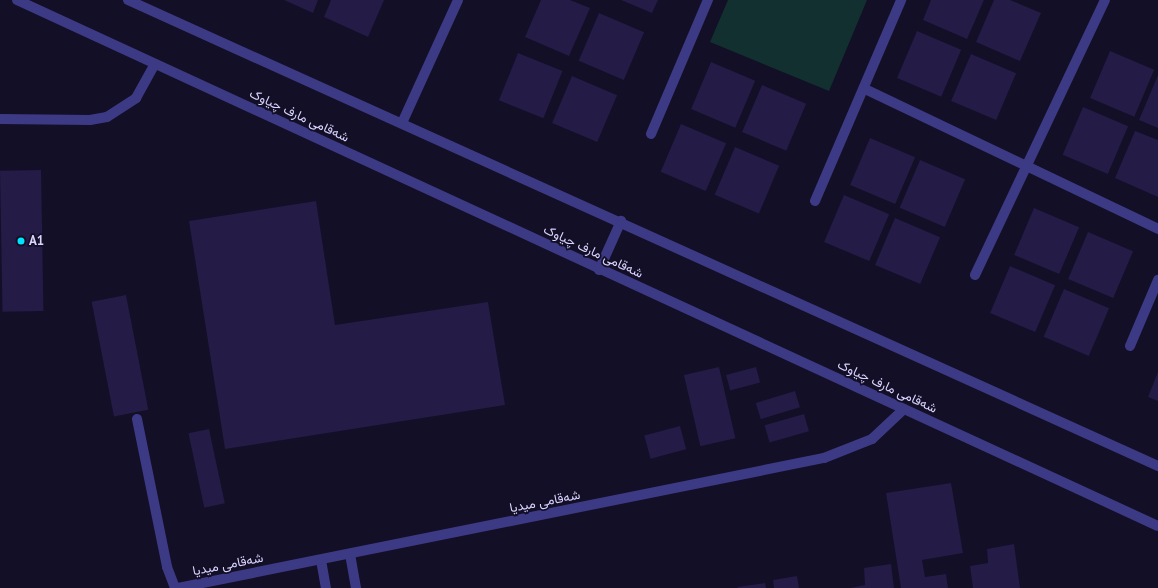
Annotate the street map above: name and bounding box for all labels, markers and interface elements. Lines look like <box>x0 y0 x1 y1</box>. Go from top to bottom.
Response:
street label: شەقامی مارف چیاوک <box>247 86 351 146</box>
street label: شەقامی مارف چیاوک <box>541 222 645 282</box>
place label: A1 <box>29 233 44 249</box>
marker: A1 <box>16 236 26 246</box>
street label: شەقامی مارف چیاوک <box>835 357 939 417</box>
street label: شەقامی میدیا <box>508 488 582 516</box>
street label: شەقامی میدیا <box>191 551 265 579</box>

